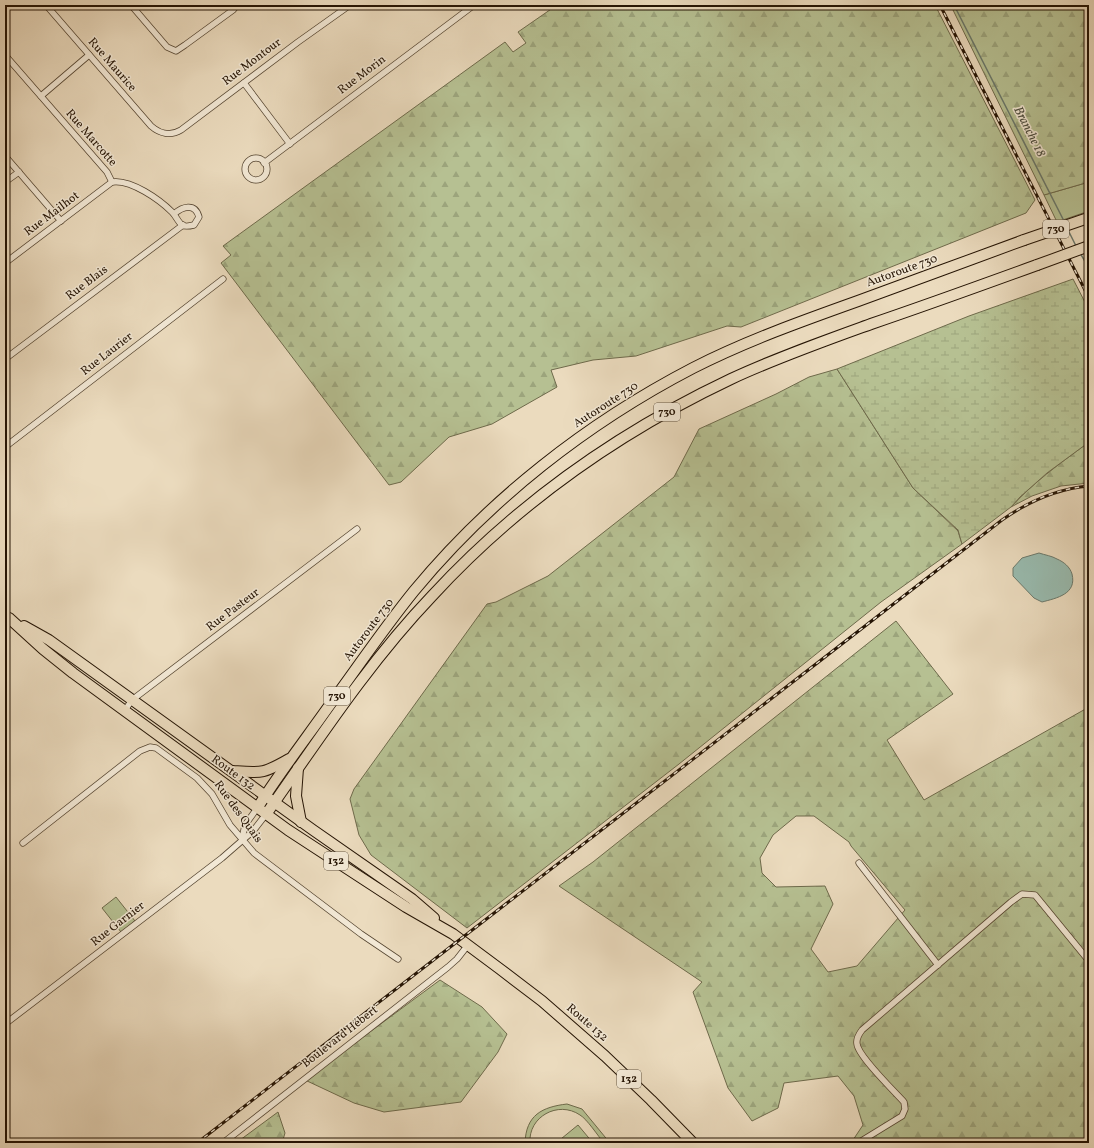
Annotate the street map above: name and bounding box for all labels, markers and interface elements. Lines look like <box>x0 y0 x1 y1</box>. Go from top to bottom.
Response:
street label: Rue Maurice <box>84 35 140 96</box>
street label: Rue Montour <box>219 35 285 89</box>
street label: Rue Morin <box>335 52 389 98</box>
water label: Branche 18 <box>1009 103 1050 161</box>
street label: Rue Marcotte <box>62 106 120 170</box>
street label: Rue Mailhot <box>21 188 83 240</box>
road number: 730 <box>1043 220 1069 238</box>
street label: Autoroute 730 <box>864 251 940 291</box>
street label: Rue Blais <box>63 262 111 304</box>
street label: Rue Laurier <box>78 329 136 379</box>
street label: Autoroute 730 <box>570 378 642 432</box>
road number: 730 <box>654 403 680 421</box>
street label: Rue Pasteur <box>203 585 263 635</box>
street label: Autoroute 730 <box>340 595 398 665</box>
road number: 730 <box>324 687 350 705</box>
street label: Route 132 <box>208 752 258 794</box>
street label: Rue des Quais <box>210 778 266 846</box>
road number: 132 <box>324 852 348 870</box>
street label: Rue Garnier <box>88 898 148 950</box>
street label: Route 132 <box>563 1000 611 1046</box>
street label: Boulevard Hébert <box>299 1002 381 1072</box>
road number: 132 <box>617 1070 641 1088</box>

